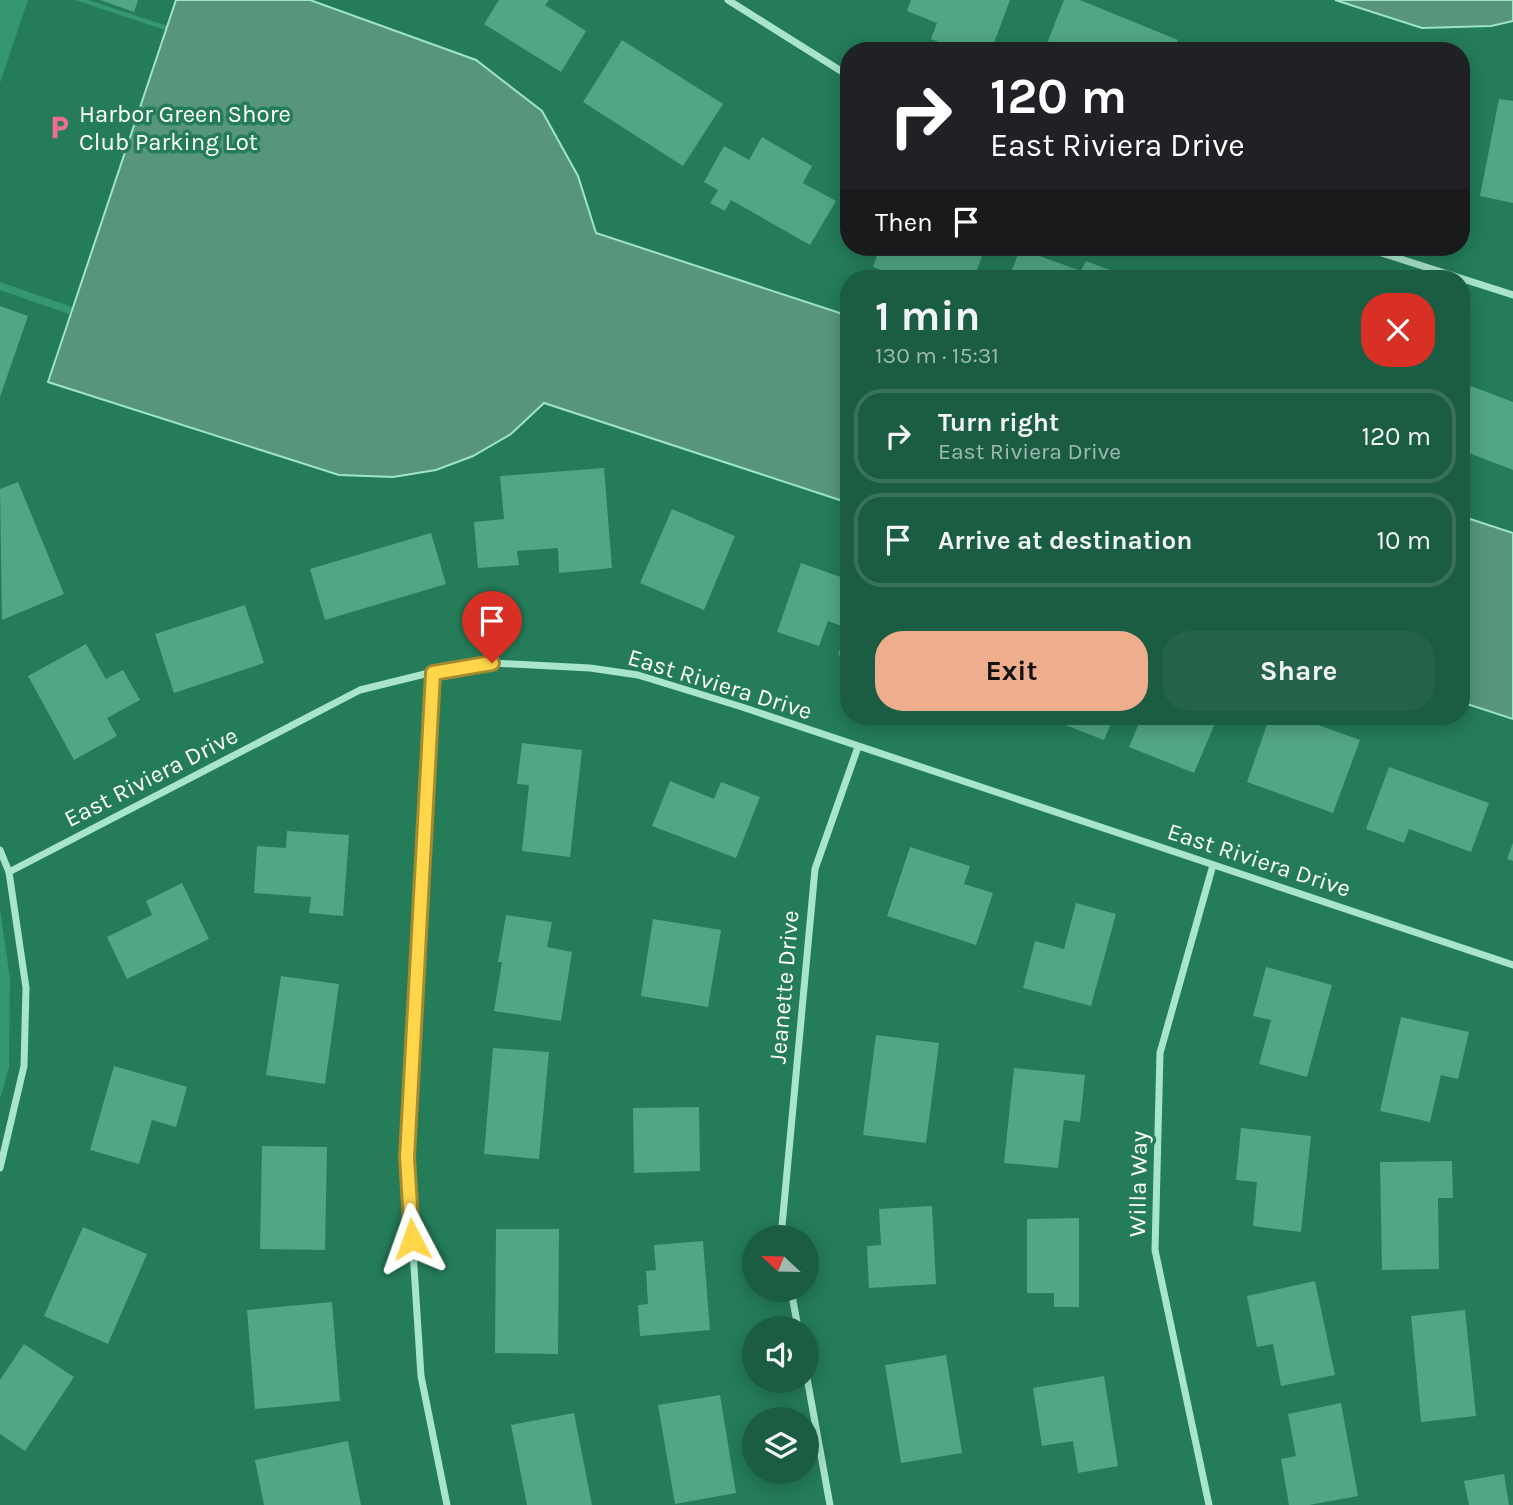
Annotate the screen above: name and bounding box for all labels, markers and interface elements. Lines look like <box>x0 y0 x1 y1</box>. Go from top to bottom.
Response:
text: 120 m <box>990 68 1127 125</box>
icon: right <box>875 70 966 161</box>
place label: Harbor Green Shore Club Parking Lot <box>79 100 291 156</box>
parking icon: Harbor Green Shore Club Parking Lot <box>45 114 73 142</box>
text: East Riviera Drive <box>990 127 1245 164</box>
icon: arrive <box>947 203 985 241</box>
text: Then <box>875 207 933 238</box>
text: 1 min <box>875 291 980 341</box>
button: close <box>1361 293 1435 367</box>
text: 130 m · 15:31 <box>875 342 999 369</box>
text: Turn right <box>938 407 1059 438</box>
icon: right <box>879 417 917 455</box>
text: 120 m <box>1361 421 1431 452</box>
text: East Riviera Drive <box>938 438 1121 465</box>
icon: arrive <box>879 521 917 559</box>
text: Arrive at destination <box>938 525 1192 556</box>
text: 10 m <box>1376 525 1431 556</box>
pin <box>462 591 522 663</box>
icon: arrive <box>473 602 511 640</box>
button: Exit <box>875 631 1148 711</box>
button: Share <box>1162 631 1435 711</box>
street label: East Riviera Drive <box>625 643 815 725</box>
street label: East Riviera Drive <box>60 721 242 833</box>
street label: East Riviera Drive <box>1164 817 1354 903</box>
street label: Jeanette Drive <box>763 909 805 1065</box>
street label: Willa Way <box>1123 1131 1153 1237</box>
position arrow <box>375 1202 449 1276</box>
north arrow <box>742 1225 819 1302</box>
map controls <box>742 1225 819 1484</box>
button: sound <box>742 1316 819 1393</box>
button: layers <box>742 1407 819 1484</box>

